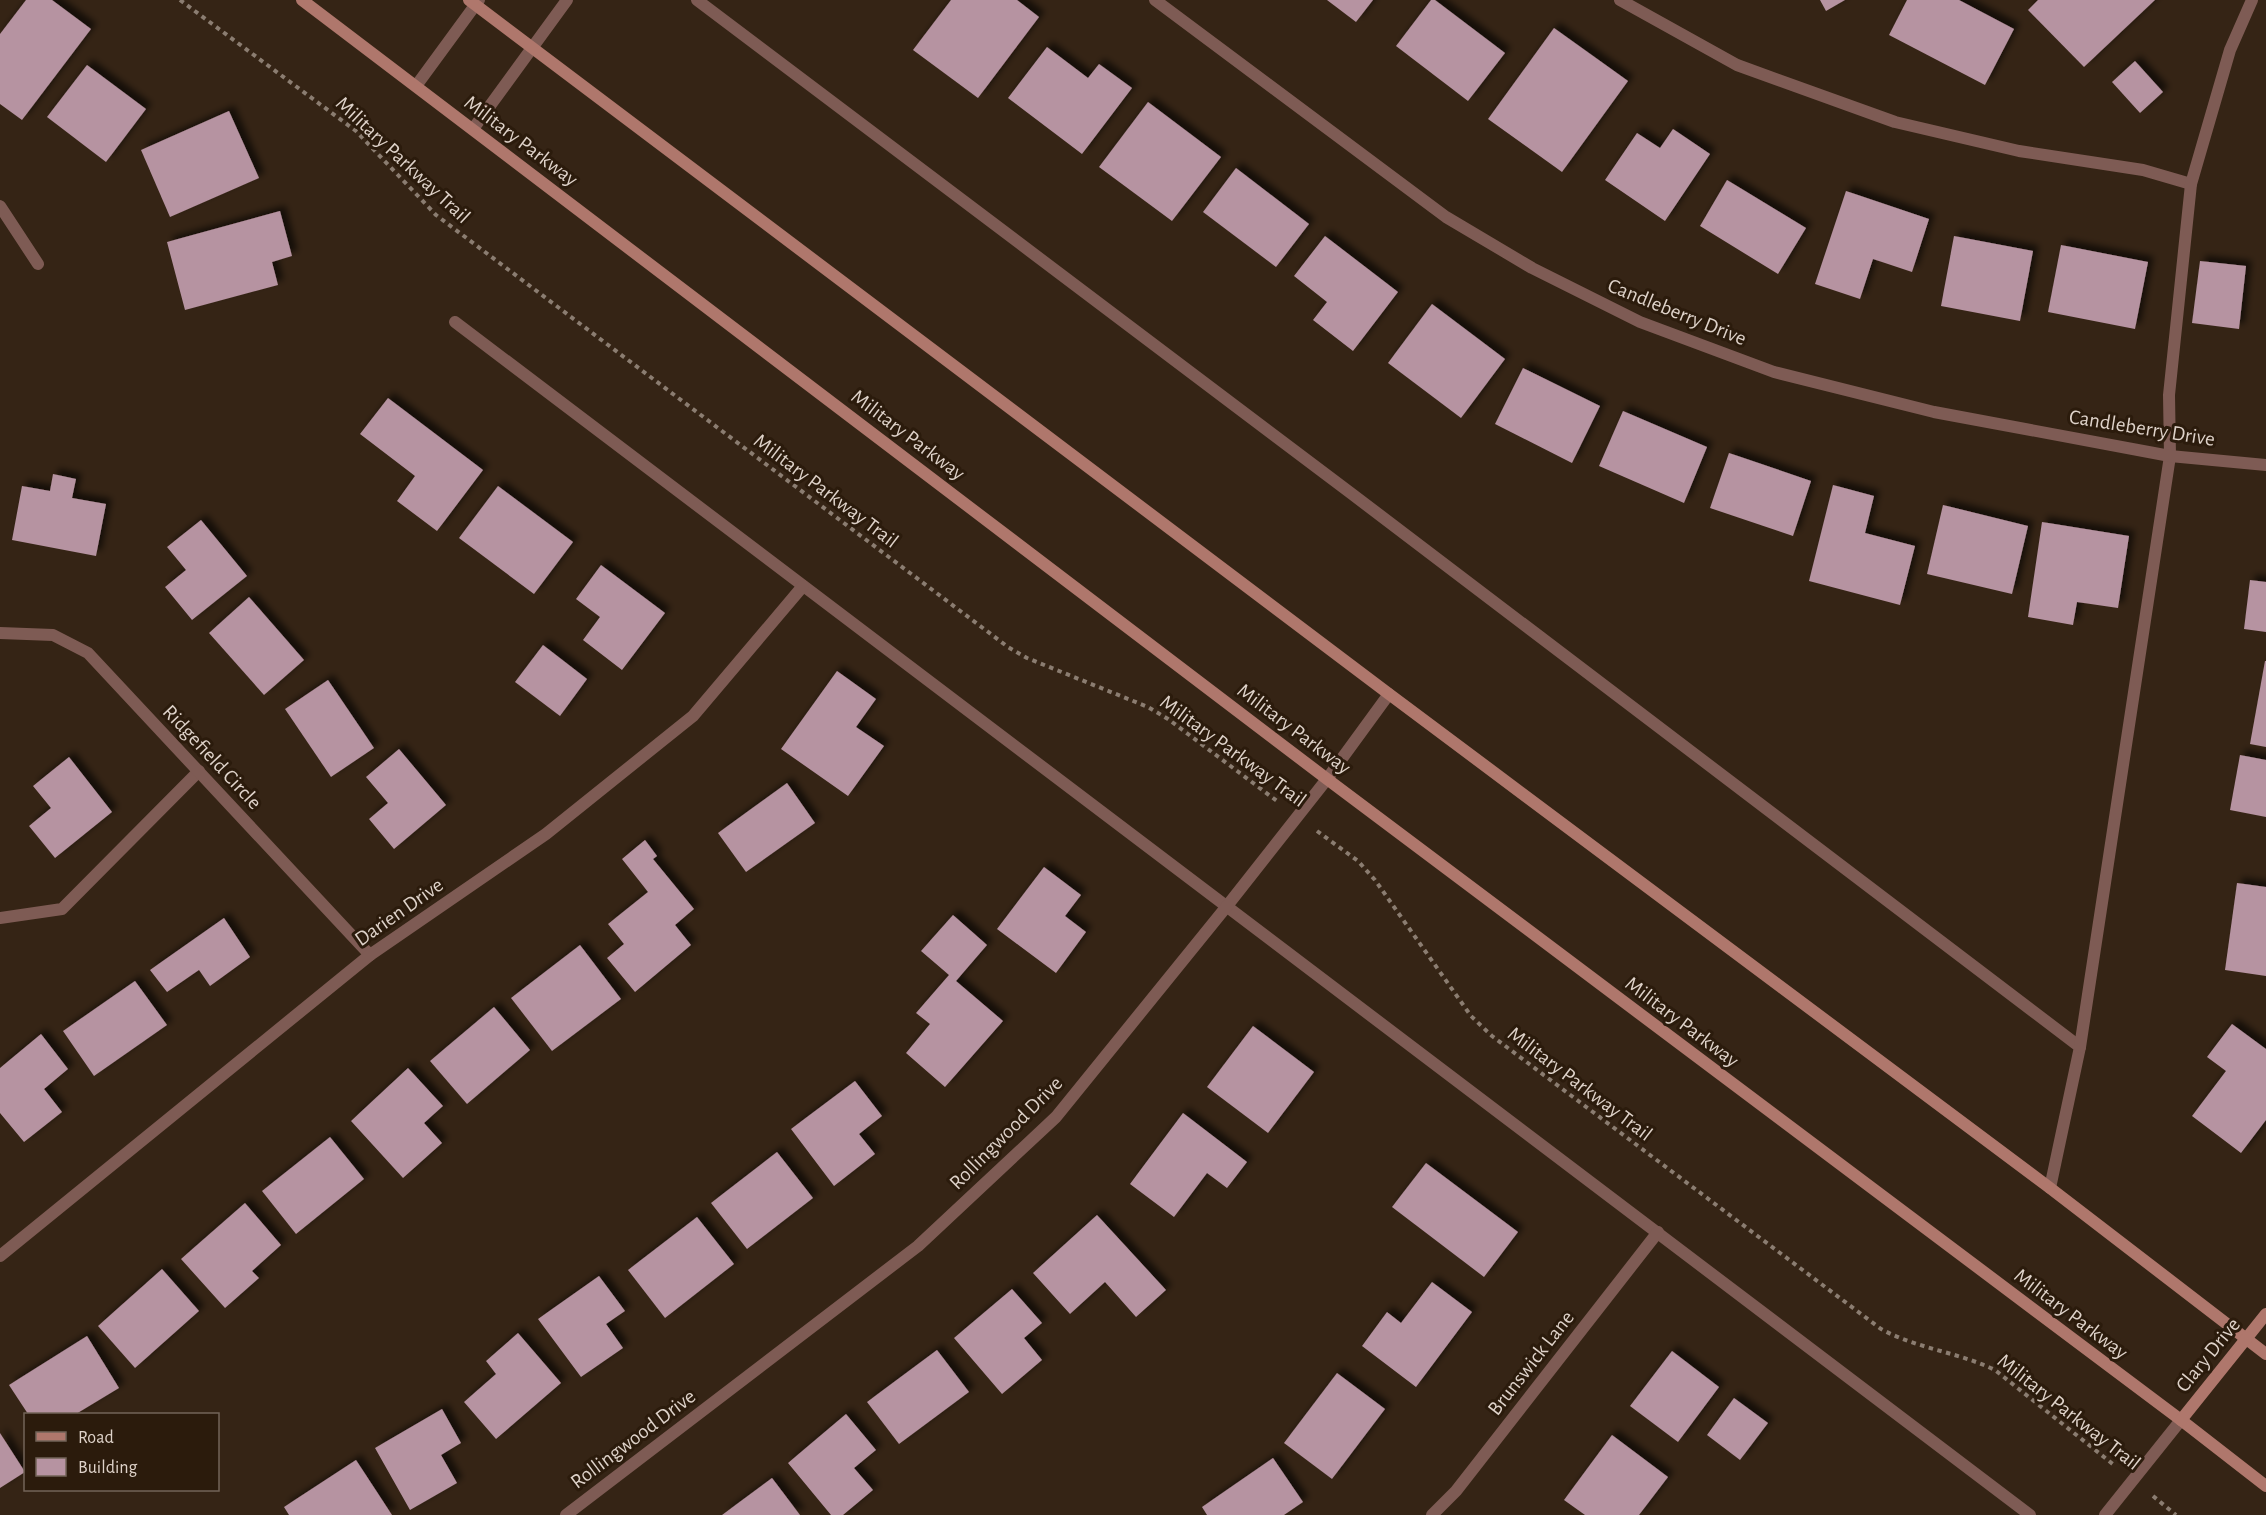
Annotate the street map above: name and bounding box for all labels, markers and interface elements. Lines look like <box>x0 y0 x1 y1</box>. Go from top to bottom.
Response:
street label: Military Parkway <box>460 92 582 190</box>
street label: Military Parkway Trail <box>332 93 474 227</box>
street label: Candleberry Drive <box>1605 275 1749 349</box>
street label: Military Parkway <box>847 386 969 484</box>
street label: Candleberry Drive <box>2068 406 2216 450</box>
street label: Military Parkway Trail <box>750 430 902 552</box>
street label: Military Parkway <box>1233 680 1355 778</box>
street label: Military Parkway Trail <box>1156 691 1310 811</box>
street label: Ridgefield Circle <box>159 701 265 813</box>
street label: Darien Drive <box>351 874 447 950</box>
street label: Military Parkway <box>1621 973 1743 1071</box>
street label: Military Parkway Trail <box>1504 1023 1656 1145</box>
street label: Rollingwood Drive <box>945 1072 1067 1194</box>
street label: Military Parkway <box>2010 1265 2132 1363</box>
street label: Brunswick Lane <box>1484 1307 1578 1419</box>
street label: Clary Drive <box>2172 1314 2244 1396</box>
street label: Military Parkway Trail <box>1994 1350 2144 1474</box>
street label: Rollingwood Drive <box>567 1385 699 1493</box>
legend <box>24 1413 219 1491</box>
text: Road <box>78 1429 114 1447</box>
text: Building <box>78 1459 138 1477</box>

